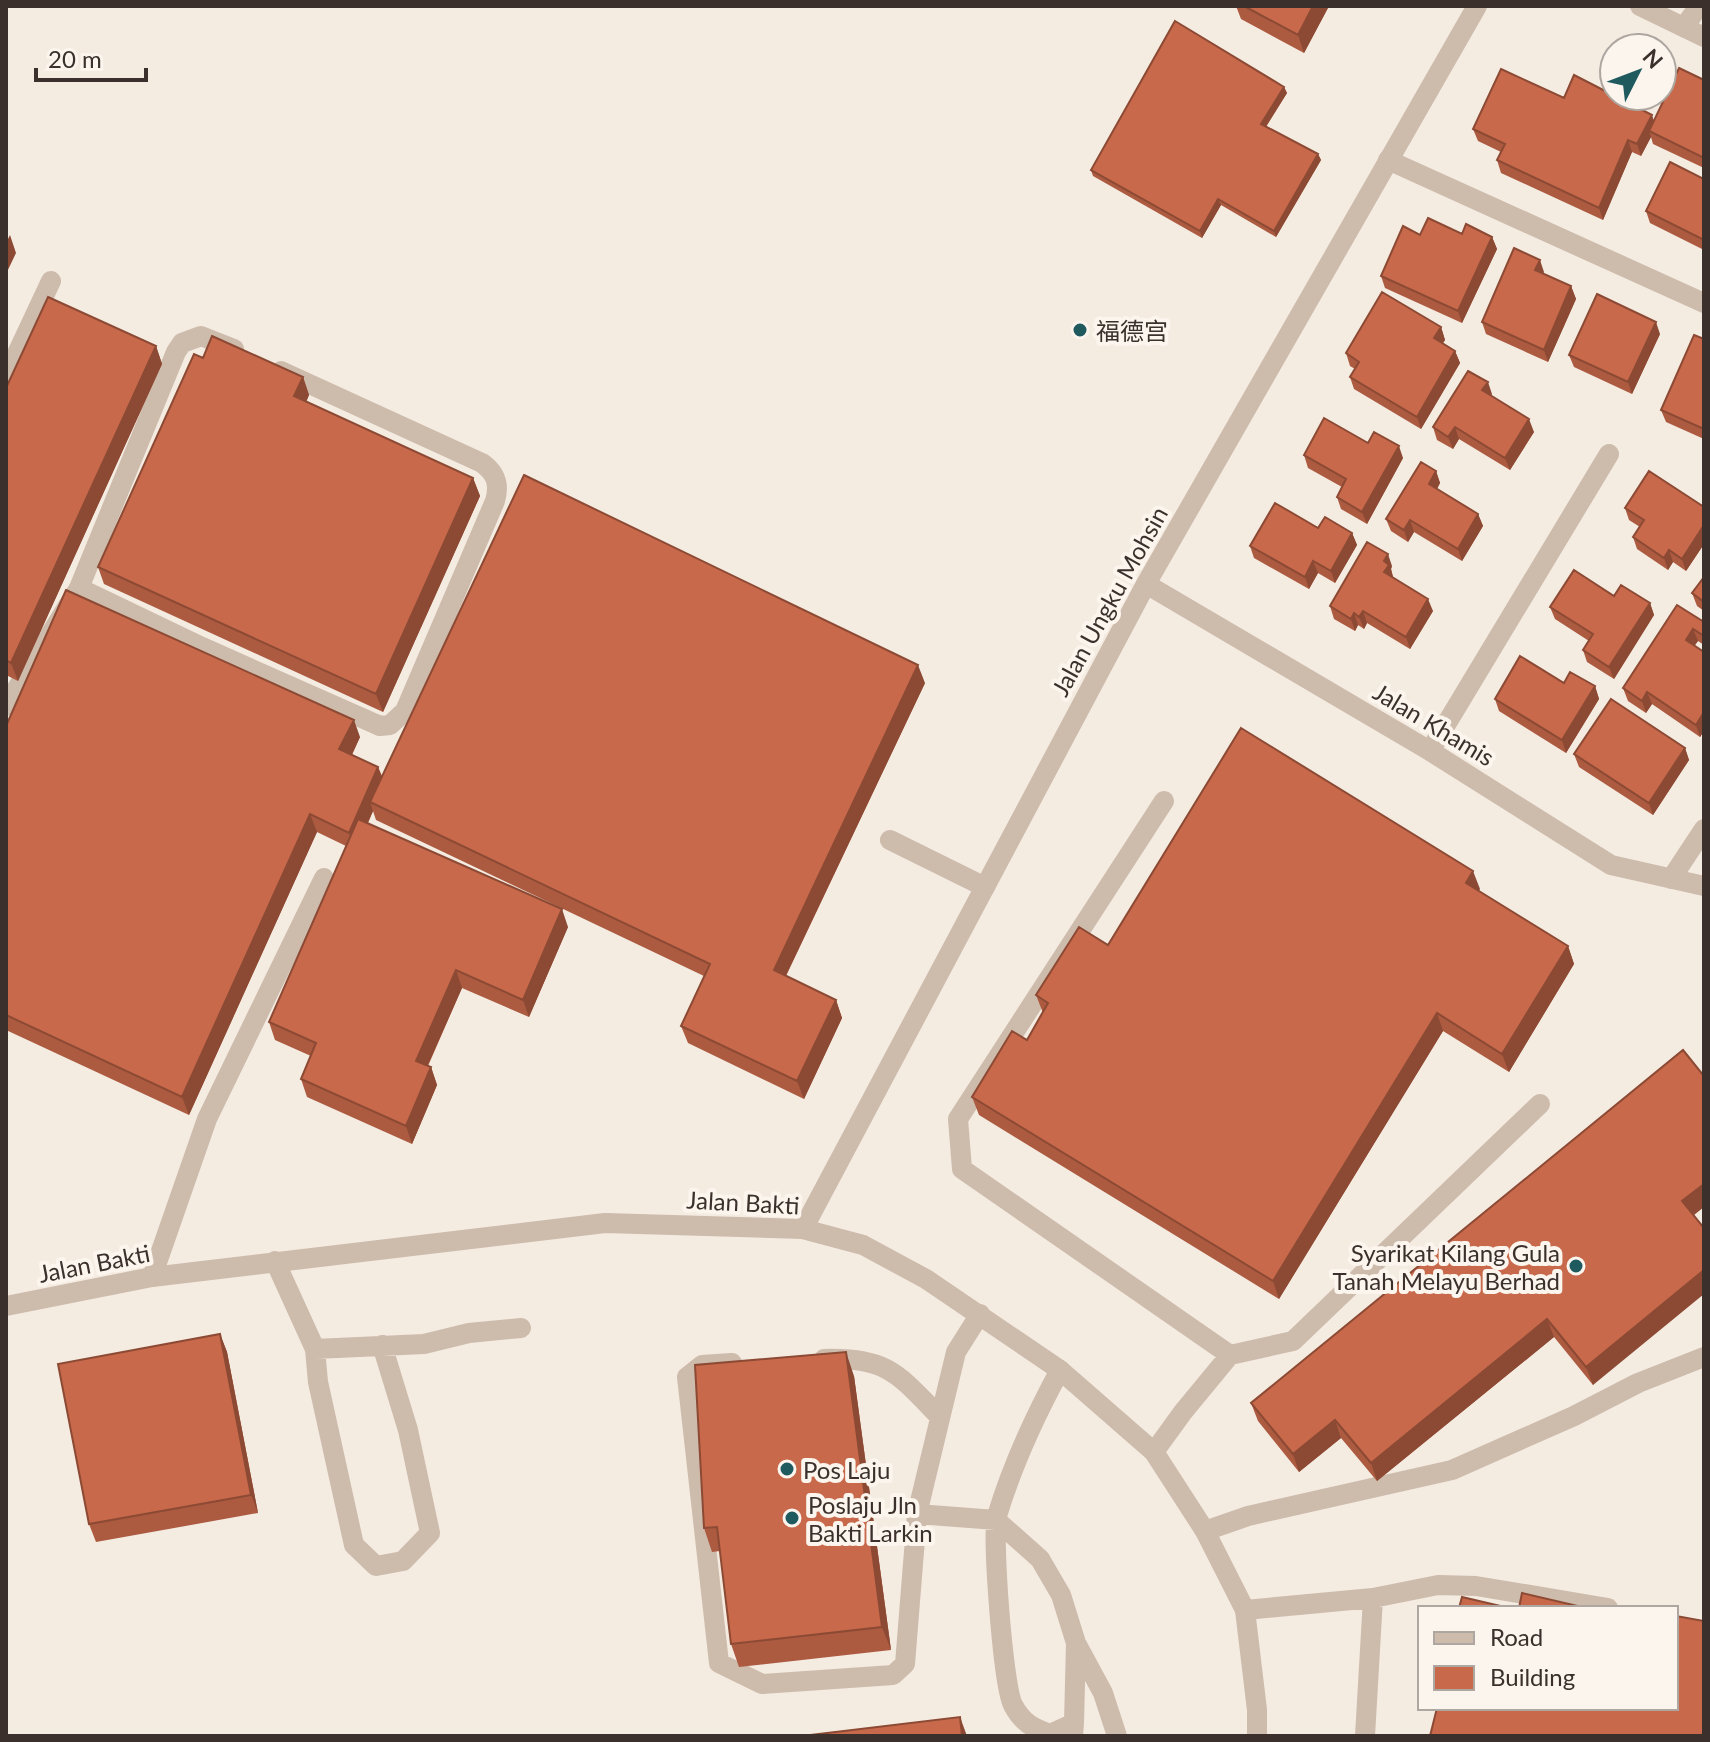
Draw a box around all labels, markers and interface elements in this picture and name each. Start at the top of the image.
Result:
scale bar [36,32,146,82]
north arrow [1598,32,1678,112]
text: N [1638,43,1669,74]
text: 20 m [48,44,102,73]
place label: 福德宫 [1096,316,1168,345]
marker: 福德宫 [1071,321,1089,339]
street label: Jalan Ungku Mohsin [1045,501,1173,701]
street label: Jalan Khamis [1368,677,1500,771]
street label: Jalan Bakti [686,1185,800,1219]
street label: Jalan Bakti [36,1238,152,1288]
place label: Syarikat Kilang Gula Tanah Melayu Berhad [1332,1238,1560,1295]
marker: Syarikat Kilang Gula Tanah Melayu Berhad [1567,1257,1585,1275]
place label: Pos Laju [803,1455,890,1484]
marker: Pos Laju [778,1460,796,1478]
place label: Poslaju Jln Bakti Larkin [808,1490,933,1547]
marker: Poslaju Jln Bakti Larkin [783,1509,801,1527]
legend [1418,1606,1678,1710]
text: Road [1490,1622,1543,1651]
text: Building [1490,1662,1575,1691]

